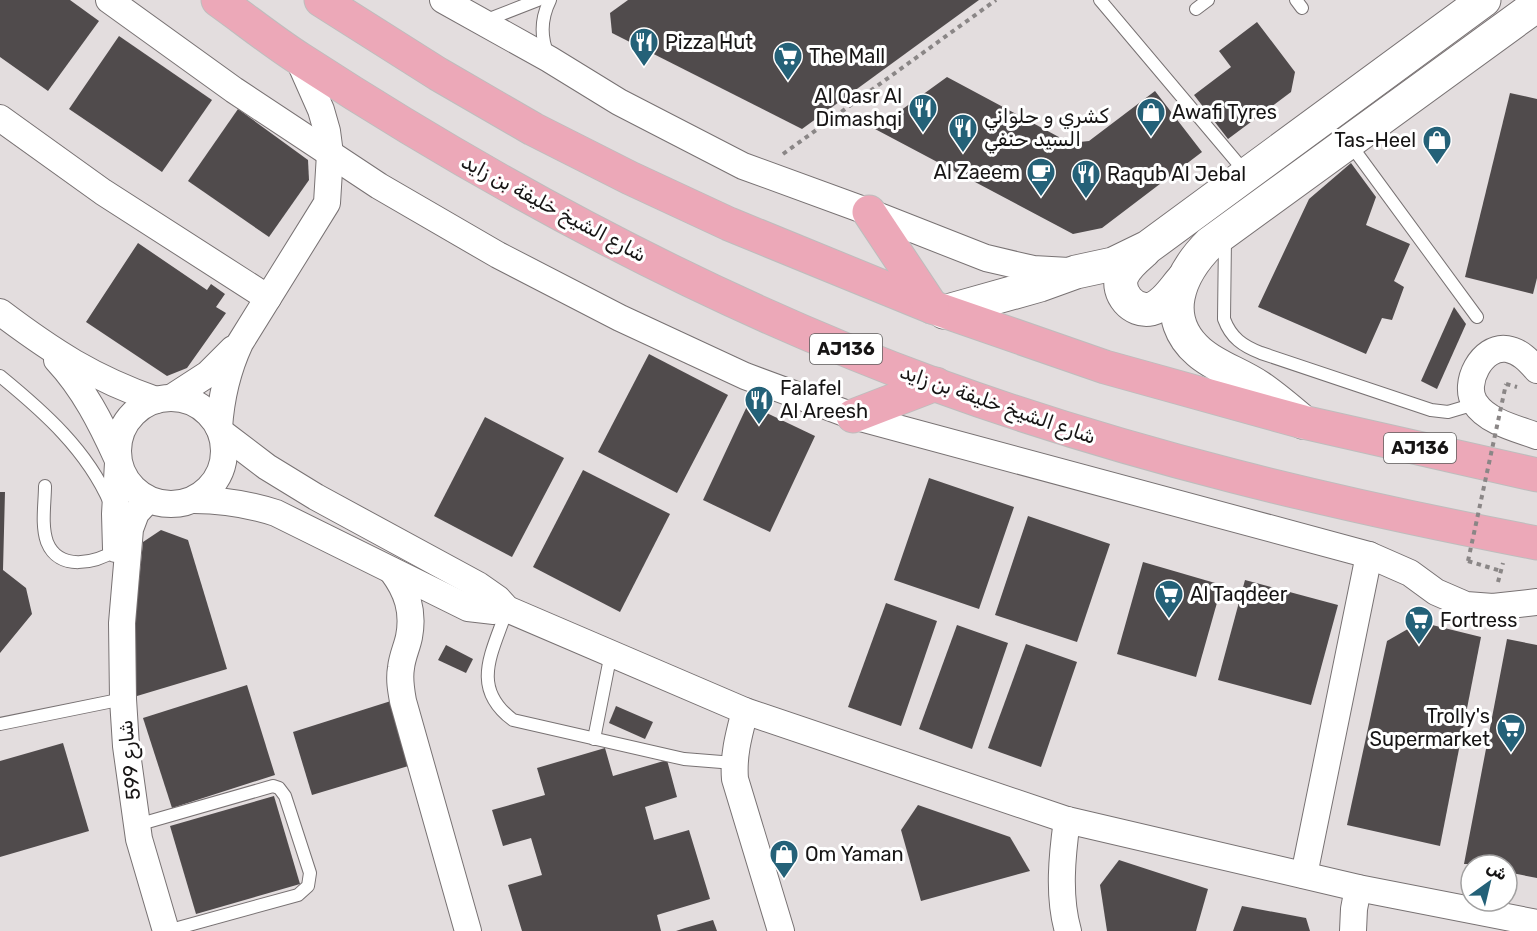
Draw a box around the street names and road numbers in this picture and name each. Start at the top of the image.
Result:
street label: شارع الشيخ خليفة بن زايد [457,149,651,269]
road number: AJ136 [810,334,882,364]
street label: شارع الشيخ خليفة بن زايد [896,359,1099,451]
road number: AJ136 [1384,433,1456,463]
street label: شارع 599 [113,719,147,801]

